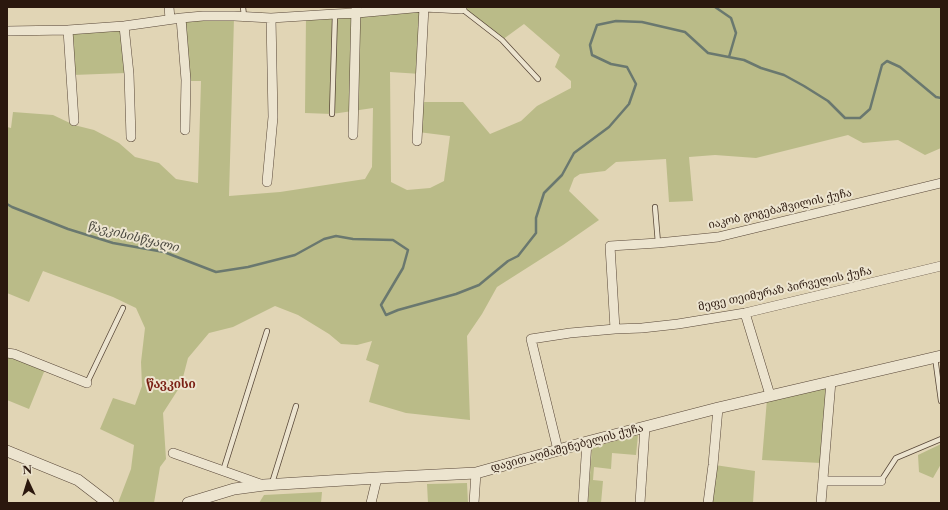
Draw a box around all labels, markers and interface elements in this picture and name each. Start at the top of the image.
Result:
street label: იაკობ გოგებაშვილის ქუჩა [707,186,853,232]
water label: წავკისისწყალი [86,219,180,255]
street label: მეფე თეიმურაზ პირველის ქუჩა [697,264,873,314]
district label: წავკისი [146,378,196,392]
street label: დავით აღმაშენებელის ქუჩა [489,421,645,475]
north arrow [8,462,48,502]
text: N [22,463,32,477]

